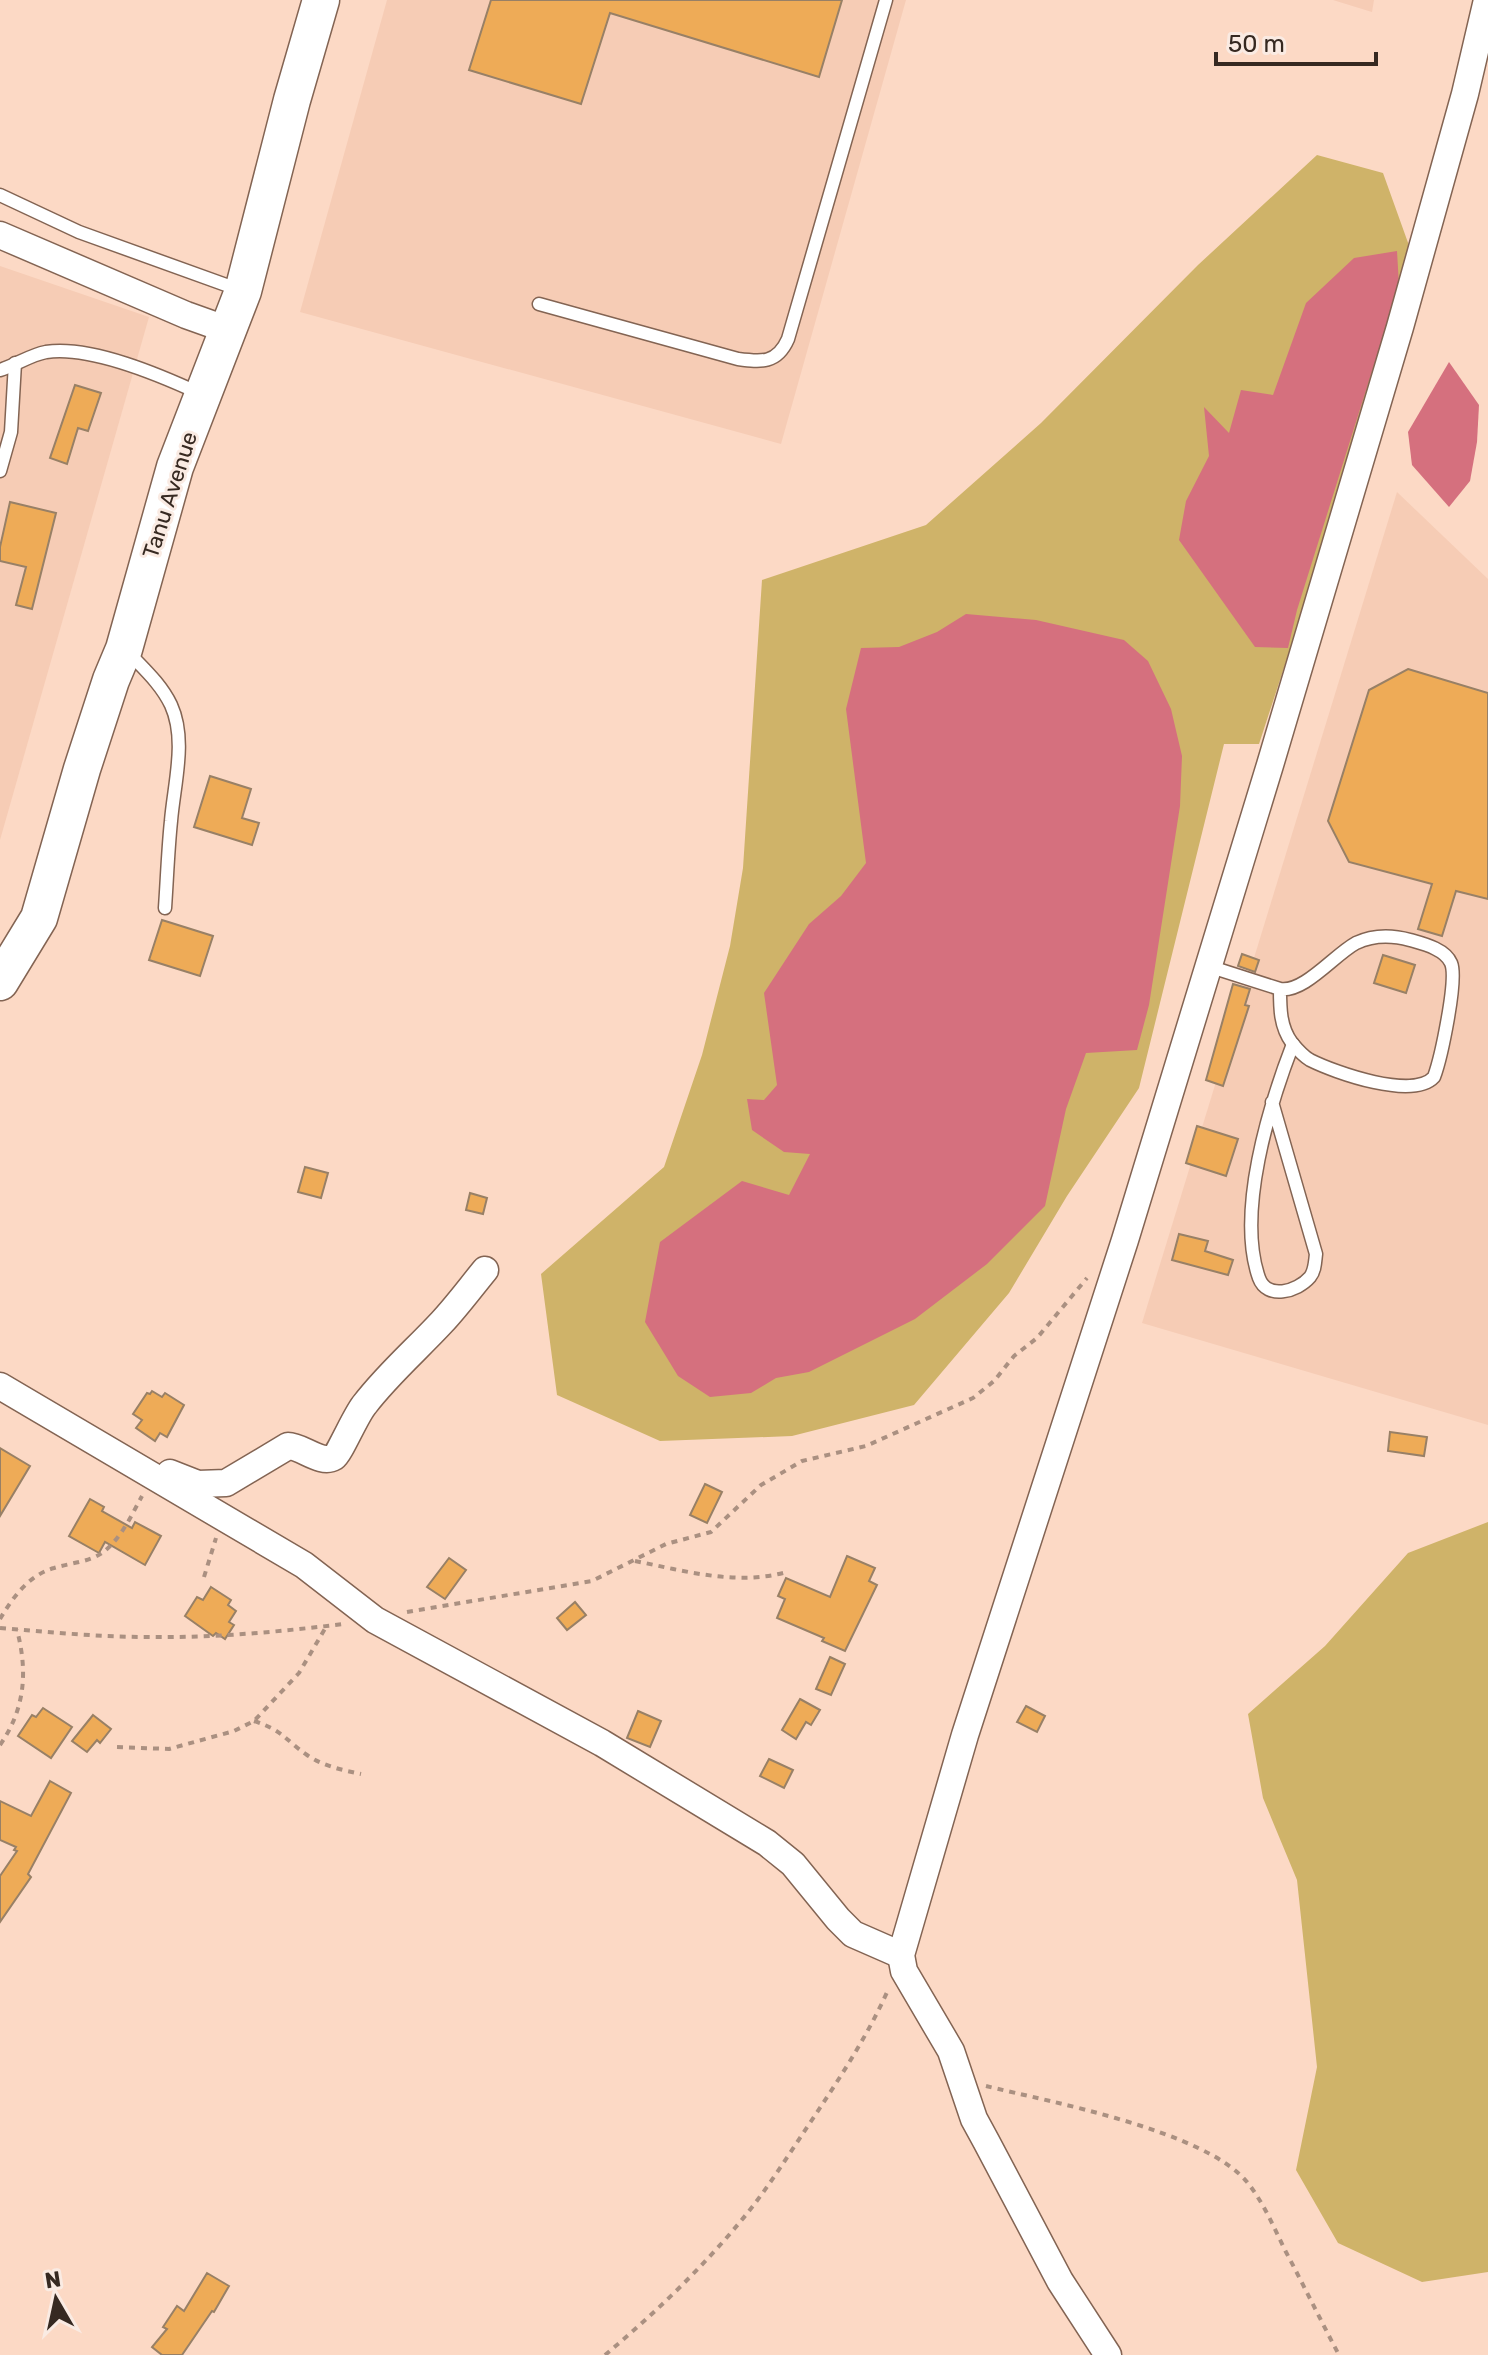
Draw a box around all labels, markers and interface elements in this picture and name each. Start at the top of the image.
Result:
scale bar [1216,16,1376,66]
text: 50 m [1228,30,1285,58]
street label: Tanu Avenue [137,428,203,562]
north arrow [16,2259,96,2339]
text: N [43,2265,63,2294]

